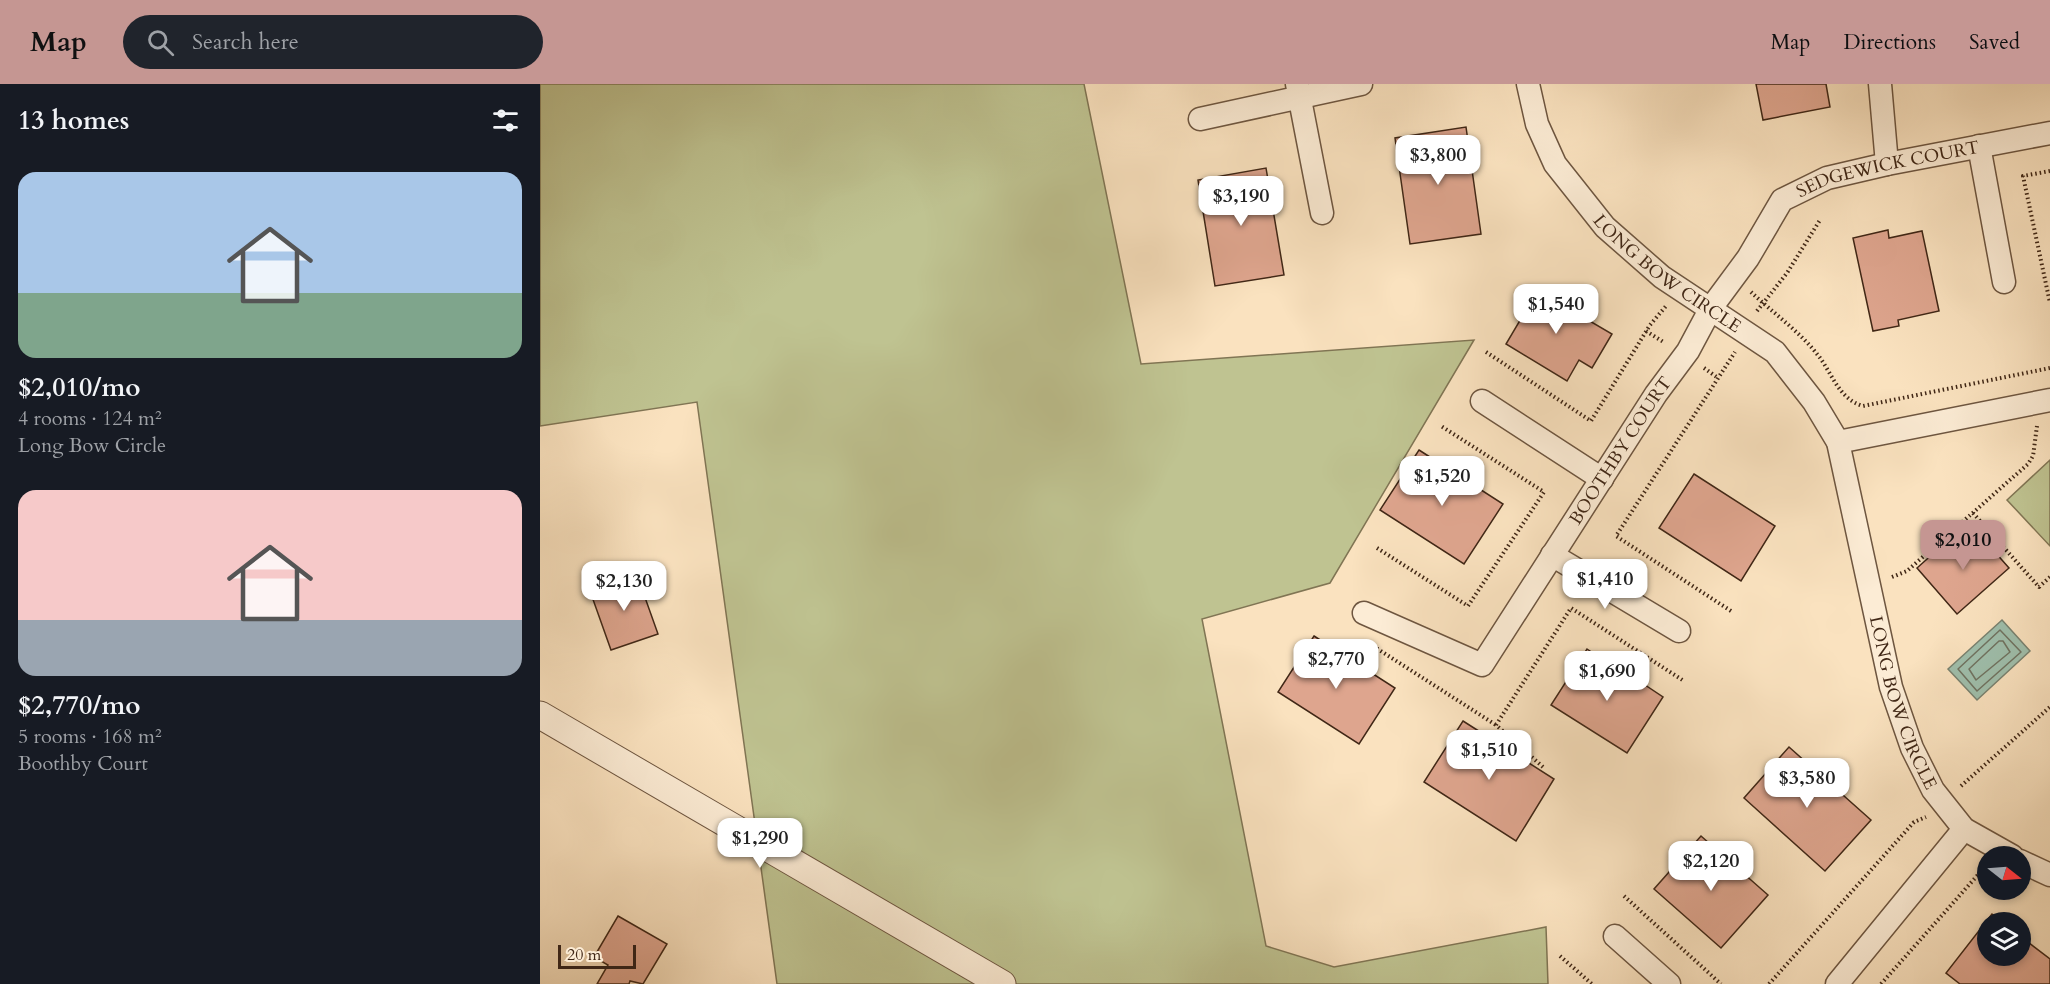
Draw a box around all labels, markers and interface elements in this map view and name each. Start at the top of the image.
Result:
search box [123,15,543,69]
text: Map [30,23,87,61]
icon: search [144,26,177,59]
text: Search here [192,27,299,57]
text: Map [1770,28,1810,57]
text: Directions [1843,28,1936,57]
text: Saved [1969,28,2020,57]
text: 13 homes [18,103,129,138]
icon: filters [489,104,522,137]
pin: $3,800 [1389,135,1487,186]
street label: SEDGEWICK COURT [1792,135,1981,204]
text: $3,800 [1409,141,1467,168]
pin: $3,190 [1192,176,1290,227]
text: $3,190 [1212,182,1270,209]
street label: LONG BOW CIRCLE [1587,209,1746,339]
icon: home [216,211,324,319]
pin: $1,540 [1507,284,1605,335]
text: $1,540 [1527,290,1585,317]
text: $2,010/mo [18,370,141,405]
street label: BOOTHBY COURT [1563,372,1678,530]
text: 4 rooms · 124 m² [18,405,162,432]
text: Long Bow Circle [18,432,166,459]
pin: $1,520 [1393,456,1491,507]
text: $1,520 [1413,462,1471,489]
pin: $2,010 [1914,520,2012,571]
text: $2,010 [1934,526,1992,553]
icon: home [216,529,324,637]
pin: $1,410 [1556,559,1654,610]
pin: $2,130 [575,561,673,612]
text: $1,410 [1576,565,1634,592]
text: $2,130 [595,567,653,594]
street label: LONG BOW CIRCLE [1863,614,1943,794]
pin: $2,770 [1287,639,1385,690]
text: $2,770 [1307,645,1365,672]
pin: $1,690 [1558,651,1656,702]
text: $1,690 [1578,657,1636,684]
text: $2,770/mo [18,688,141,723]
text: 5 rooms · 168 m² [18,723,162,750]
pin: $1,510 [1440,730,1538,781]
text: $1,510 [1460,736,1518,763]
text: Boothby Court [18,750,148,777]
pin: $3,580 [1758,758,1856,809]
text: $3,580 [1778,764,1836,791]
pin: $1,290 [711,818,809,869]
text: $1,290 [731,824,789,851]
pin: $2,120 [1662,841,1760,892]
north arrow [1977,846,2031,900]
map controls [1977,846,2031,966]
text: $2,120 [1682,847,1740,874]
button: layers [1977,912,2031,966]
scale bar [558,942,636,970]
text: 20 m [567,944,601,966]

